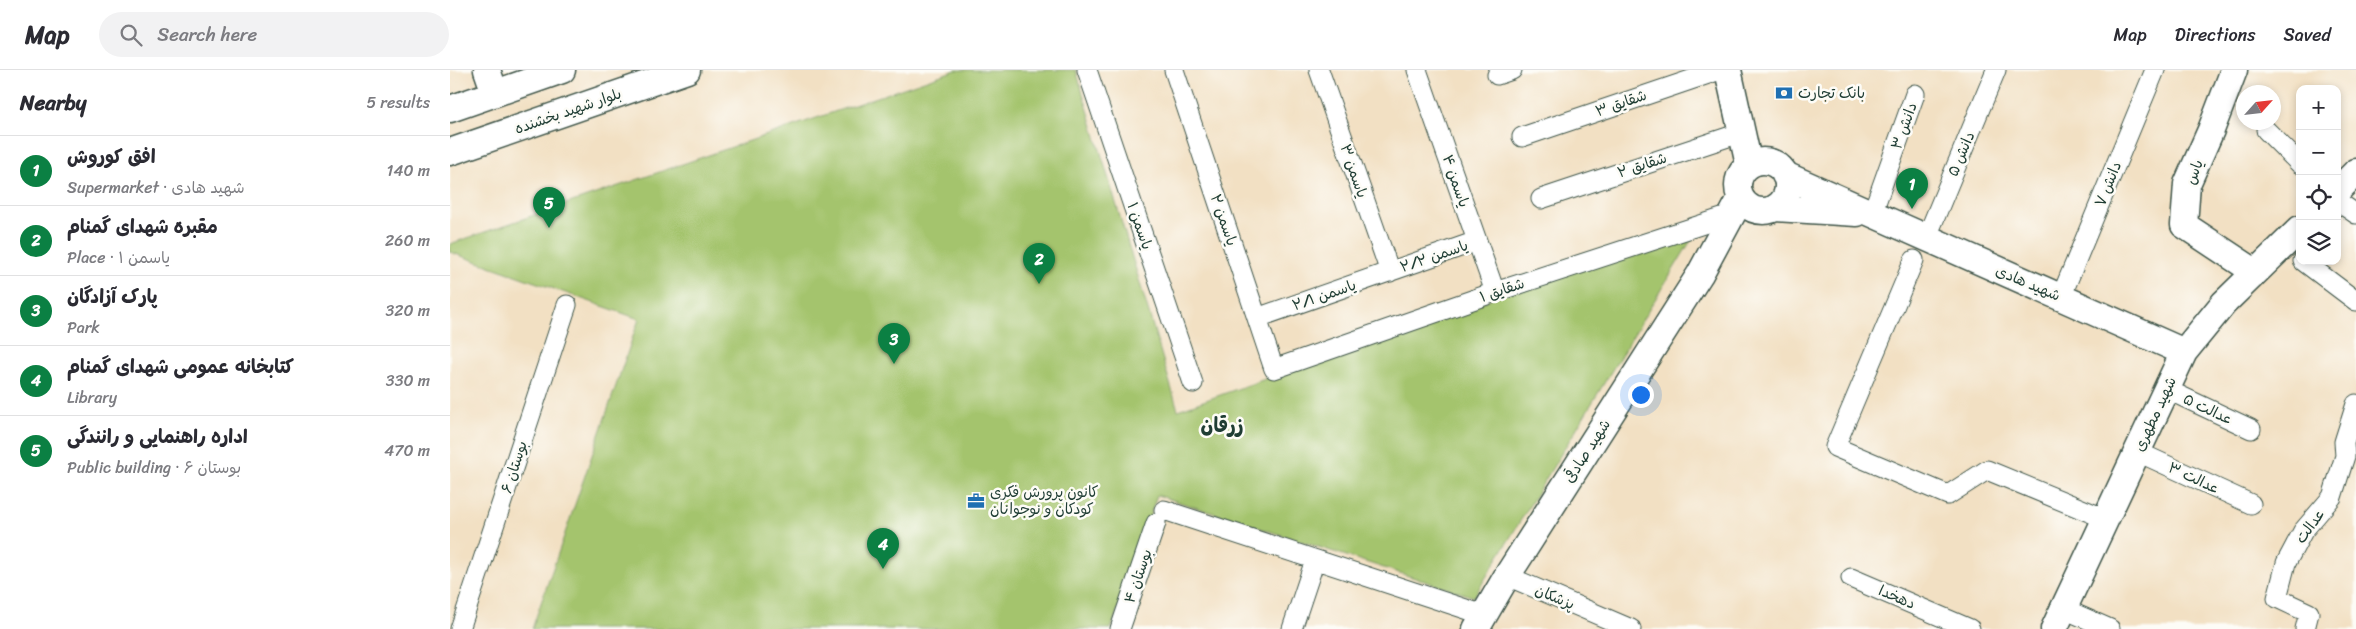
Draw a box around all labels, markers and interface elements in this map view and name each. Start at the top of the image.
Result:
search box [99,12,449,57]
text: Map [25,14,69,56]
text: Search here [157,18,257,51]
text: Map [2114,19,2147,51]
text: Directions [2175,19,2256,51]
text: Saved [2284,19,2331,51]
icon: search [117,21,145,49]
place label: بانک تجارت [1798,80,1865,106]
street label: بلوار شهید بخشنده [511,81,625,141]
street label: شقایق ۳ [1592,82,1650,124]
bank icon: بانک تجارت [1774,83,1794,103]
text: Nearby [20,84,86,122]
north arrow [2236,85,2281,130]
map controls [2296,85,2341,265]
button: + [2296,85,2341,130]
text: 5 results [366,88,430,117]
street label: دانش ۳ [1883,99,1925,153]
street label: دانش ۵ [1940,127,1982,181]
button: − [2296,130,2341,175]
text: افق کوروش [67,140,156,173]
street label: یاسمن ۳ [1333,140,1375,202]
street label: شقایق ۲ [1614,145,1670,185]
street label: یاسمن ۴ [1435,151,1477,211]
text: 1 [33,156,39,185]
text: 140 m [387,156,430,185]
street label: یاس [2177,156,2211,188]
street label: دانش ۷ [2087,157,2129,211]
pin: 1 [1896,168,1928,209]
text: Supermarket · شهید هادی [67,173,245,202]
button: locate [2296,175,2341,220]
pin: 5 [533,187,565,228]
street label: یاسمن ۲ [1203,190,1245,250]
street label: یاسمن ۱ [1120,199,1160,253]
text: مقبره شهدای گمنام [67,210,218,243]
button: layers [2296,220,2341,265]
text: 2 [31,226,41,255]
text: 260 m [385,226,430,255]
street label: یاسمن ۲/۲ [1396,232,1472,280]
text: Place · یاسمن ۱ [67,243,170,272]
pin: 2 [1023,243,1055,284]
street label: شهید هادی [1991,258,2065,308]
street label: شقایق ۱ [1476,270,1528,310]
street label: یاسمن ۲/۱ [1288,272,1360,318]
text: پارک آزادگان [67,280,158,313]
text: 3 [32,296,40,325]
text: 320 m [385,296,430,325]
text: Park [67,313,100,342]
pin: 3 [878,323,910,364]
text: کتابخانه عمومی شهدای گمنام [67,350,294,383]
text: 4 [31,366,41,395]
text: 330 m [386,366,430,395]
street label: شهید مطهری [2126,372,2184,456]
your location [1628,382,1654,408]
text: Library [67,383,117,412]
street label: عدالت ۵ [2179,386,2237,432]
district label: زرقان [1200,408,1244,443]
street label: شهید صادقی [1556,414,1618,488]
text: اداره راهنمایی و رانندگی [67,420,248,453]
text: 5 [31,436,41,465]
text: 470 m [384,436,430,465]
street label: بوستان ۶ [493,437,535,497]
text: Public building · بوستان ۶ [67,453,241,482]
street label: عدالت ۳ [2164,455,2224,501]
place label: کانون پرورش فکری کودکان و نوجوانان [990,479,1099,522]
office icon: کانون پرورش فکری کودکان و نوجوانان [966,491,986,511]
street label: عدالت [2288,503,2332,549]
pin: 4 [867,528,899,569]
street label: بوستان ۴ [1117,545,1159,607]
street label: پزشکان [1531,577,1579,617]
street label: دهخدا [1874,578,1920,616]

